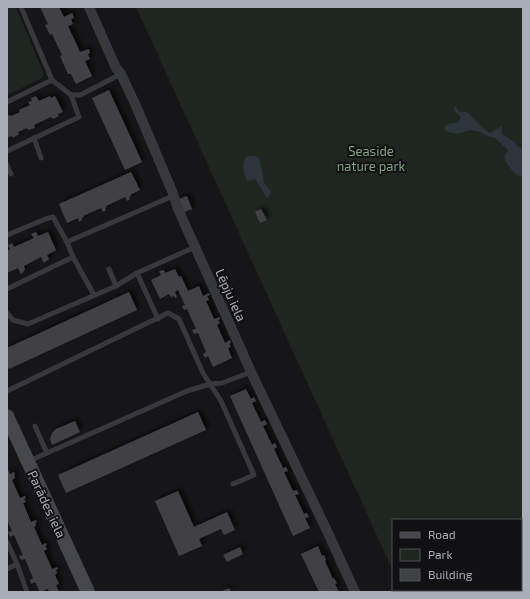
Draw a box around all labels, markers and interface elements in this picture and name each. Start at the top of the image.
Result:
park label: Seaside nature park [337,143,406,174]
street label: Lēpju iela [212,266,250,324]
street label: Parādes iela [24,468,70,540]
legend [392,519,522,591]
text: Road [428,527,456,541]
text: Park [428,547,453,561]
text: Building [428,567,473,581]

